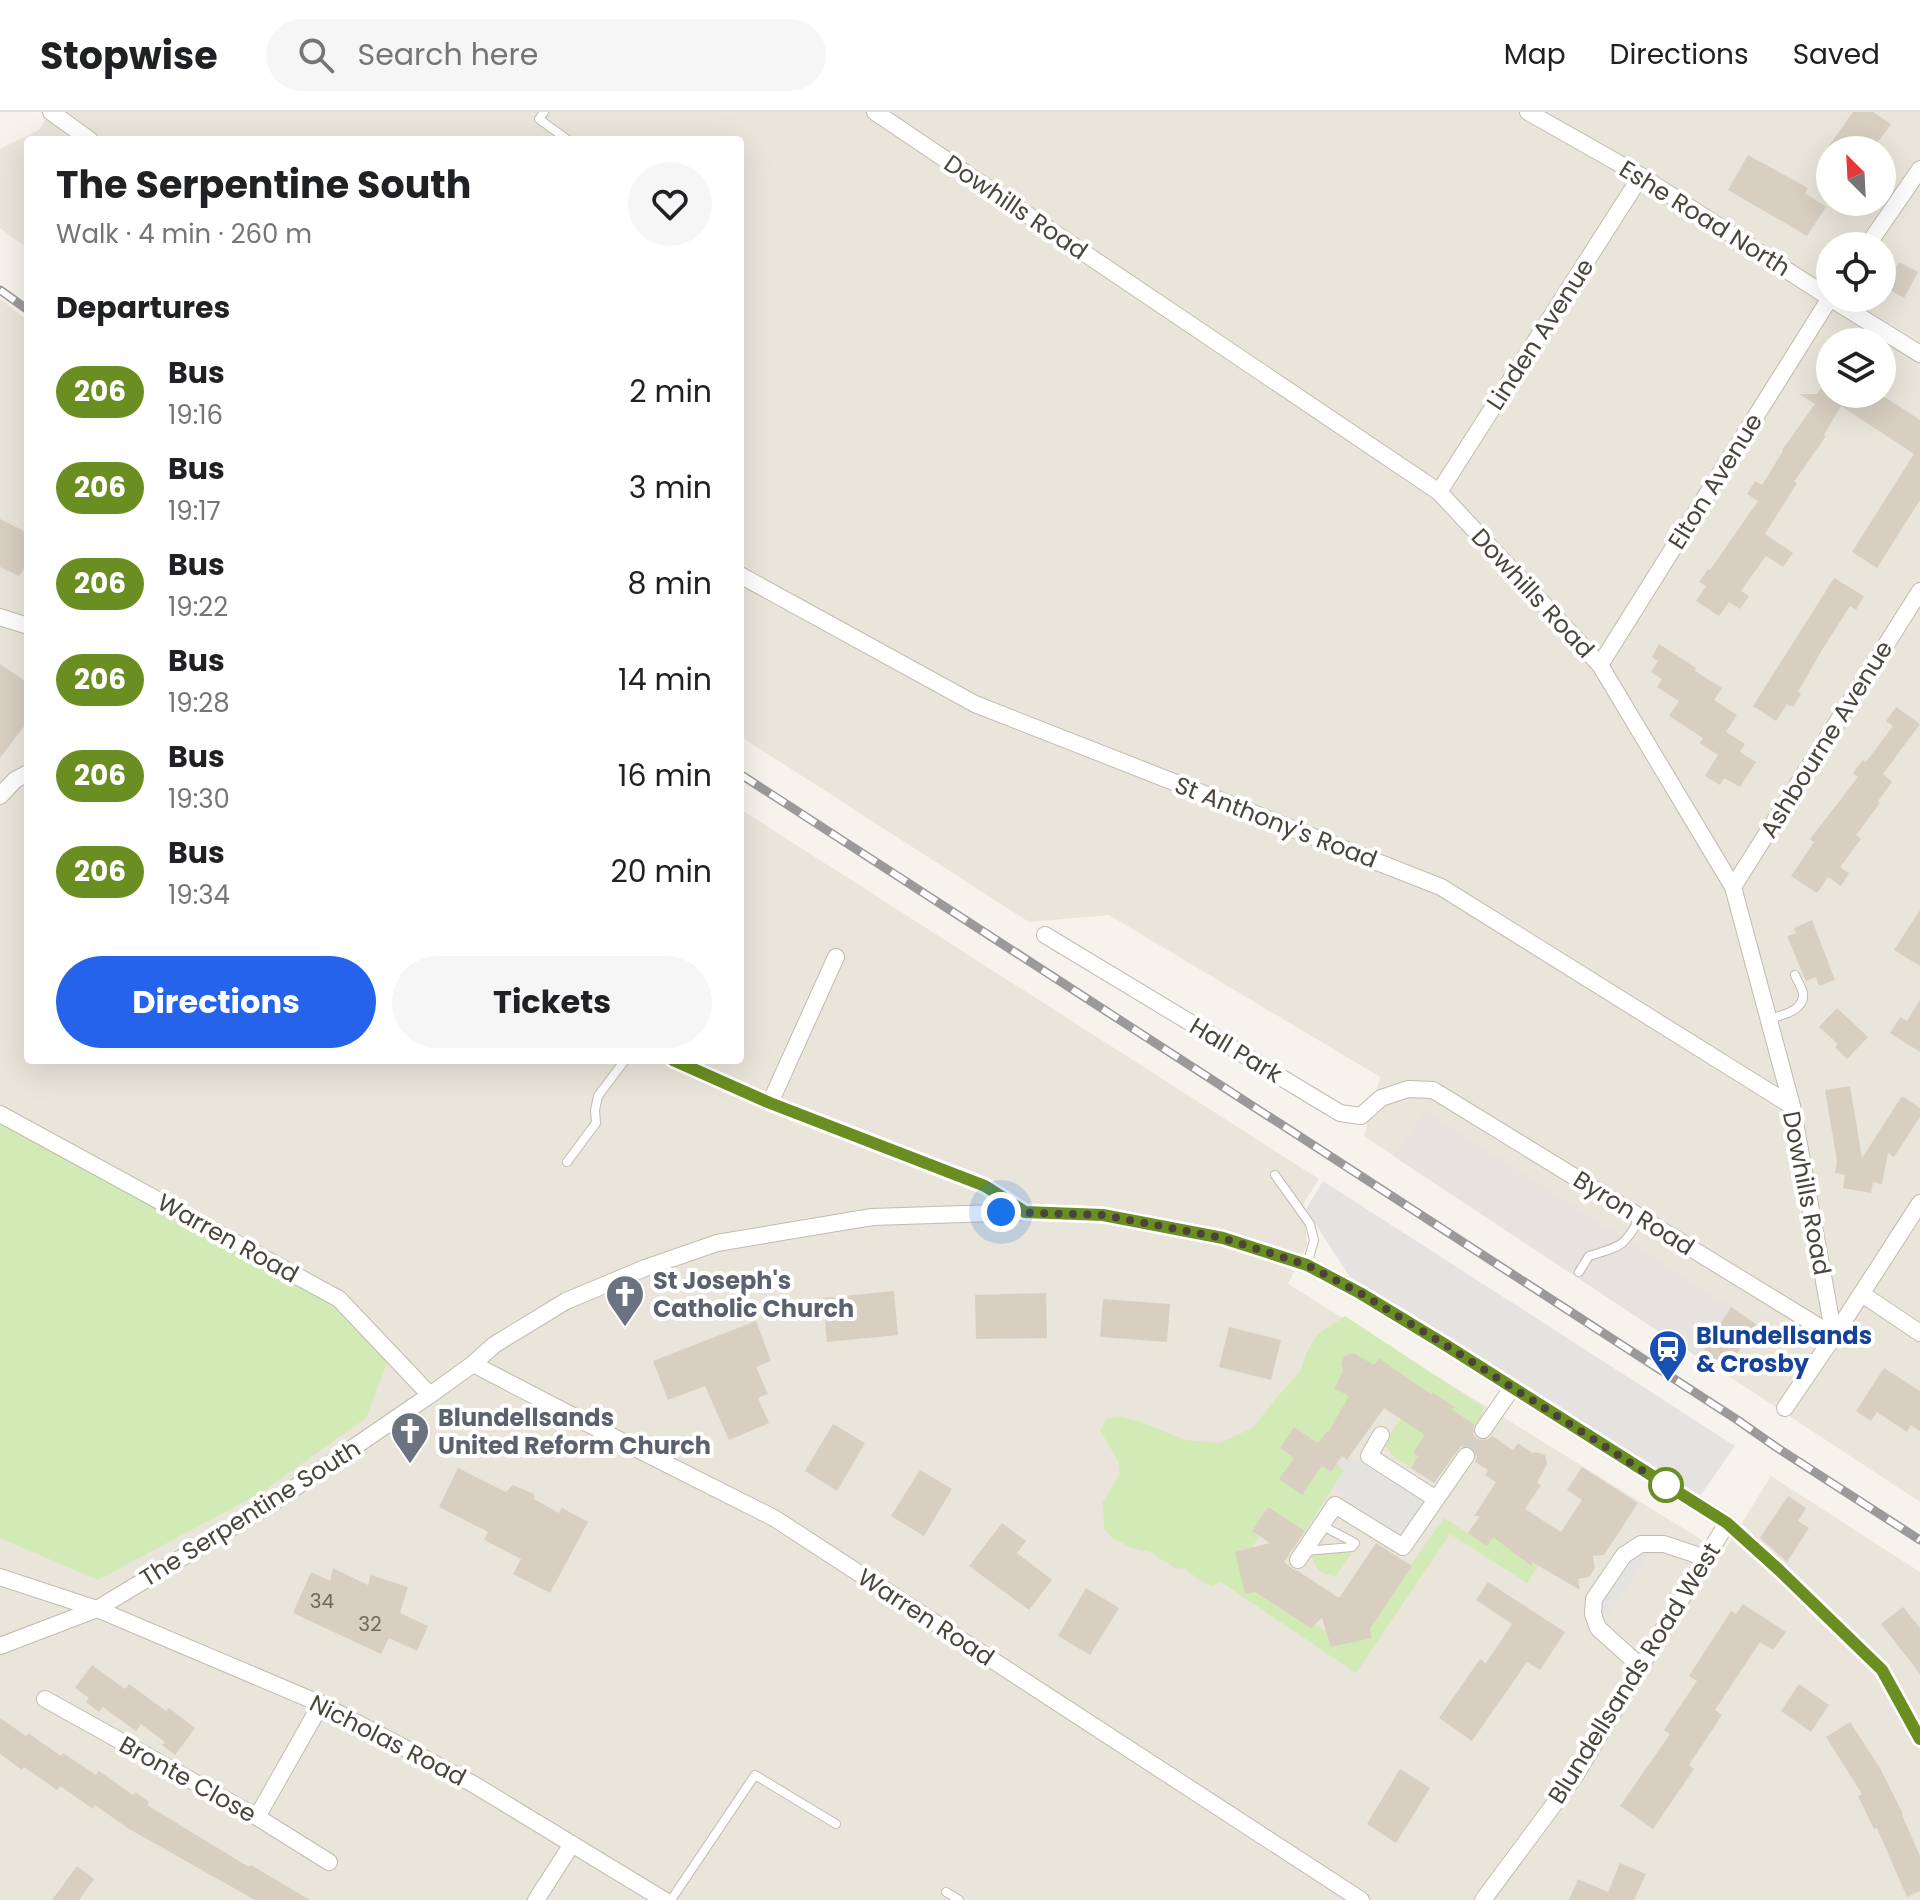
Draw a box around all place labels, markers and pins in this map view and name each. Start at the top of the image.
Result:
place label: St Joseph's Catholic Church [653,1264,854,1325]
church icon: St Joseph's Catholic Church [604,1273,646,1328]
place label: Blundellsands & Crosby [1696,1319,1872,1380]
station icon: Blundellsands & Crosby [1647,1328,1689,1383]
place label: Blundellsands United Reform Church [438,1401,711,1462]
church icon: Blundellsands United Reform Church [389,1410,431,1465]
unlabelled marker [1649,1468,1683,1502]

